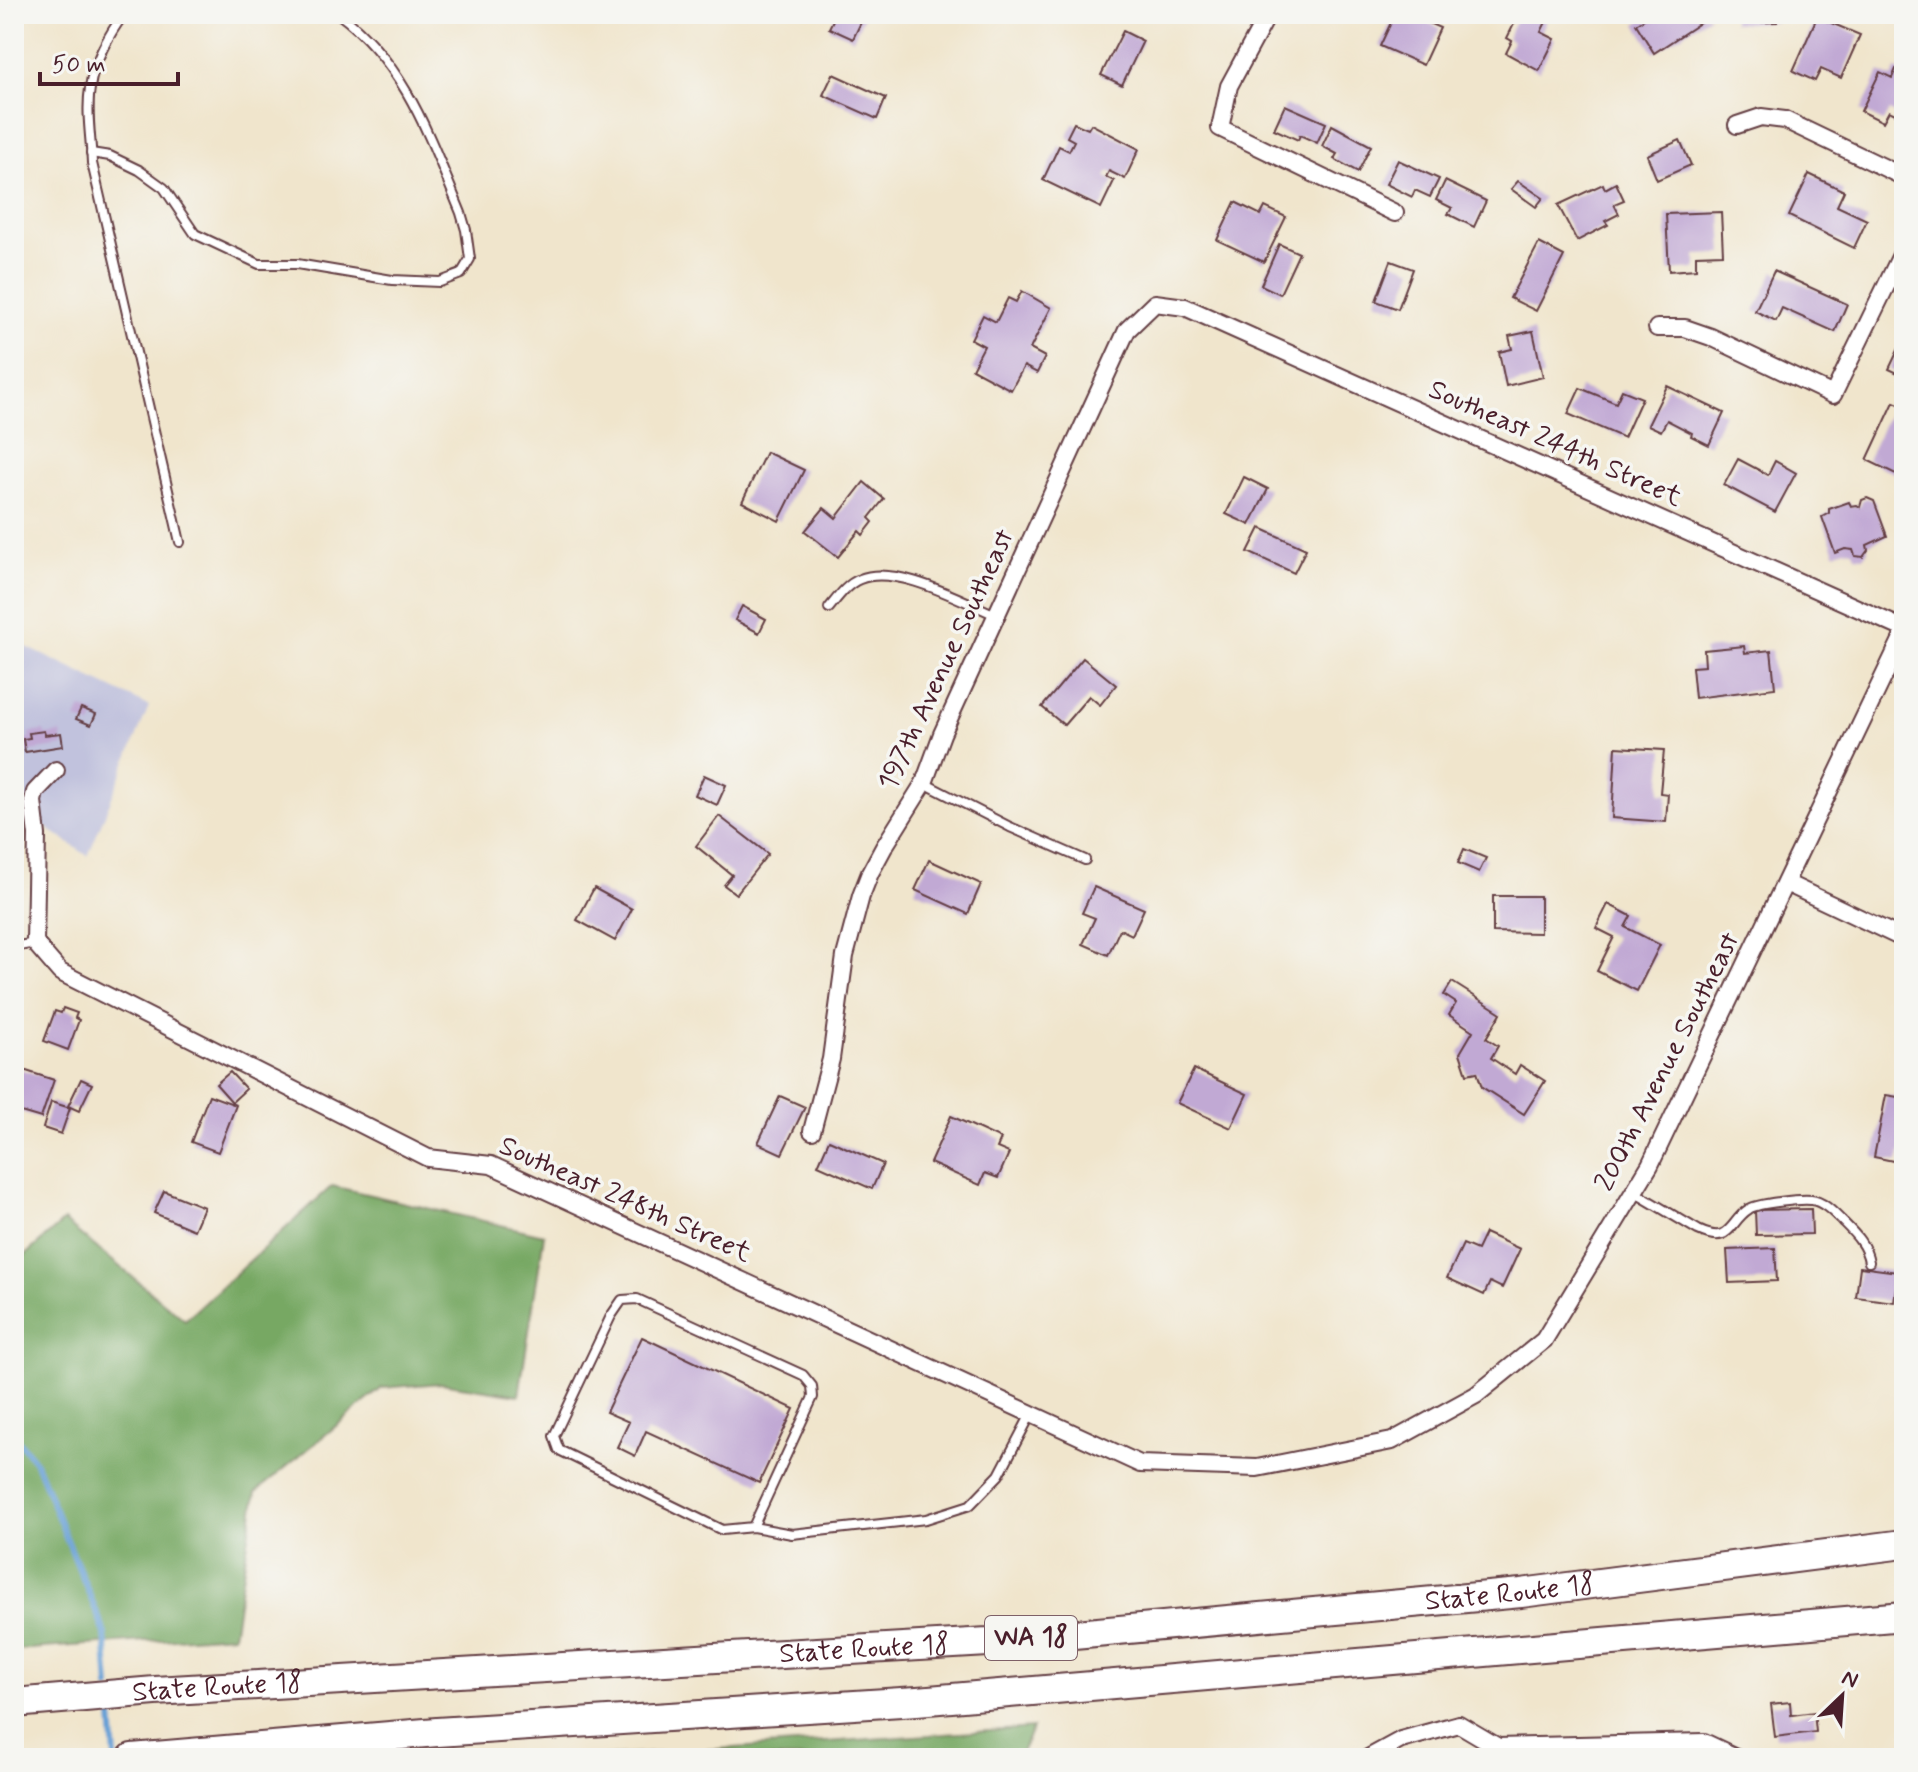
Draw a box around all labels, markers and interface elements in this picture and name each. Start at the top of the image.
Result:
scale bar [40,36,178,86]
text: 50 m [52,50,106,81]
street label: Southeast 244th Street [1422,371,1688,517]
street label: 197th Avenue Southeast [870,523,1024,797]
street label: 200th Avenue Southeast [1587,926,1750,1198]
street label: Southeast 248th Street [493,1128,757,1273]
street label: State Route 18 [1423,1565,1597,1620]
road number: WA 18 [985,1616,1077,1660]
street label: State Route 18 [778,1626,950,1673]
north arrow [1802,1656,1882,1736]
street label: State Route 18 [131,1664,304,1711]
text: N [1837,1664,1862,1695]

